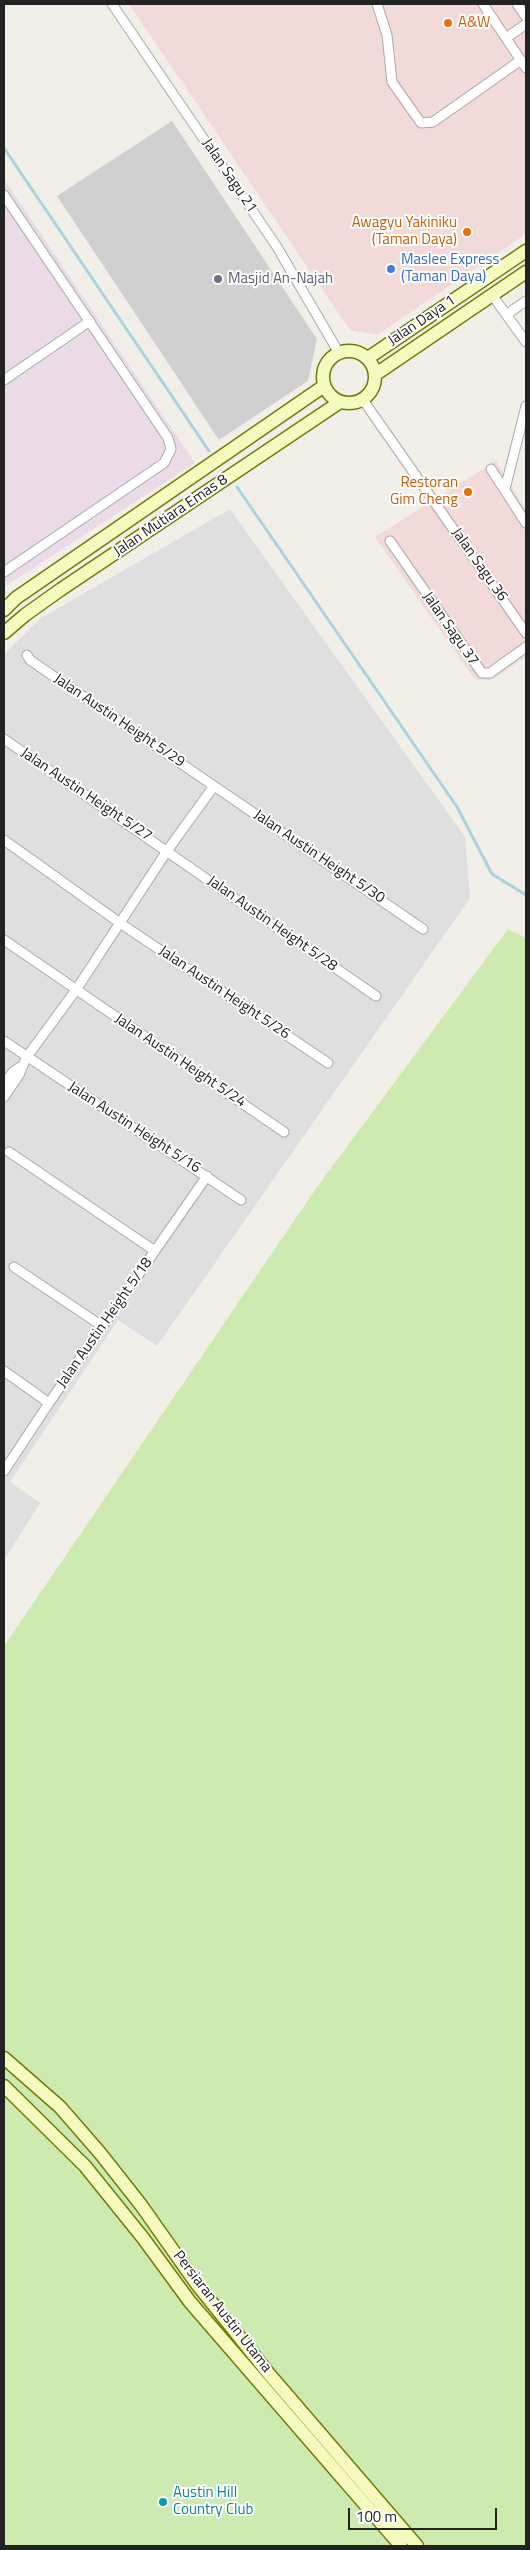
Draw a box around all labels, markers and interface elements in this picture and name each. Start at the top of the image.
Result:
place label: A&W [458,14,490,32]
marker: A&W [442,17,454,29]
street label: Jalan Sagu 21 [198,135,260,217]
place label: Awagyu Yakiniku (Taman Daya) [352,214,457,249]
marker: Awagyu Yakiniku (Taman Daya) [461,226,473,238]
place label: Maslee Express (Taman Daya) [401,251,500,286]
marker: Maslee Express (Taman Daya) [385,263,397,275]
place label: Masjid An-Najah [228,270,333,288]
marker: Masjid An-Najah [212,273,224,285]
street label: Jalan Daya 1 [385,292,459,350]
street label: Jalan Mutiara Emas 8 [110,471,232,561]
place label: Restoran Gim Cheng [390,474,458,509]
marker: Restoran Gim Cheng [462,486,474,498]
street label: Jalan Sagu 36 [447,525,511,605]
street label: Jalan Sagu 37 [418,589,482,669]
street label: Jalan Austin Height 5/29 [50,670,188,772]
street label: Jalan Austin Height 5/27 [17,744,155,846]
street label: Jalan Austin Height 5/30 [250,806,388,908]
street label: Jalan Austin Height 5/28 [204,872,340,976]
street label: Jalan Austin Height 5/26 [155,942,293,1044]
street label: Jalan Austin Height 5/24 [111,1010,249,1112]
street label: Jalan Austin Height 5/16 [64,1078,204,1178]
street label: Jalan Austin Height 5/18 [53,1255,157,1391]
street label: Persiaran Austin Utama [169,2247,275,2377]
place label: Austin Hill Country Club [173,2484,253,2519]
marker: Austin Hill Country Club [157,2496,169,2508]
scale bar [350,2498,499,2530]
text: 100 m [356,2505,397,2528]

